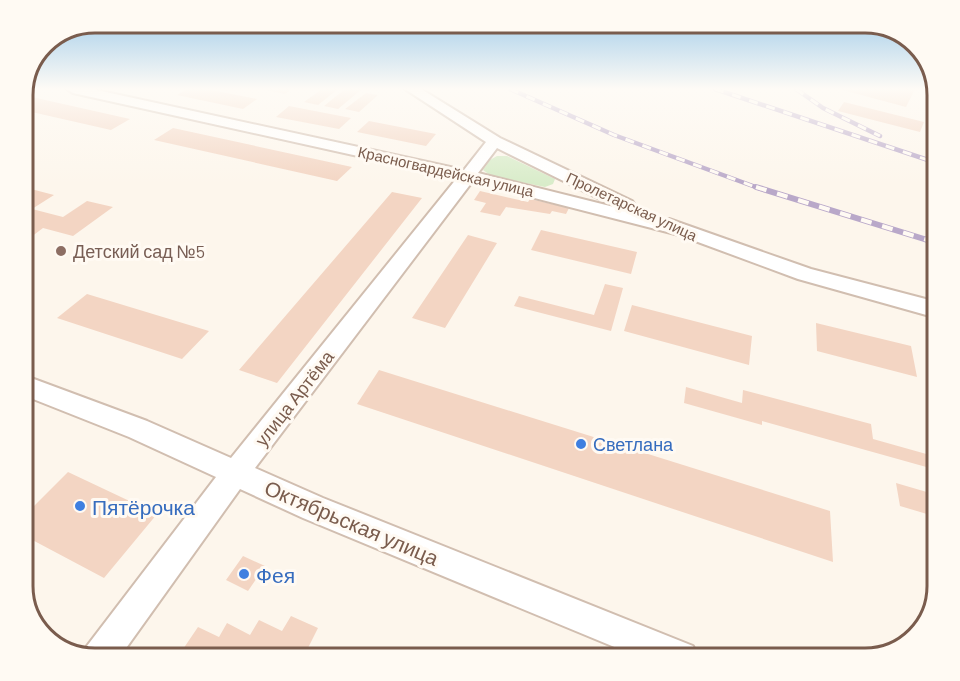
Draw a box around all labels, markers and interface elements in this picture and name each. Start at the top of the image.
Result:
street label: Красногвардейская улица [356,142,536,200]
street label: Пролетарская улица [564,168,701,244]
place label: Детский сад №5 [73,240,205,262]
marker: Детский сад №5 [54,244,68,258]
street label: улица Артёма [250,345,339,450]
place label: Светлана [593,433,674,455]
marker: Светлана [574,437,588,451]
street label: Октябрьская улица [261,474,443,570]
place label: Пятёрочка [92,494,195,519]
marker: Пятёрочка [73,499,87,513]
place label: Фея [256,562,295,587]
marker: Фея [237,567,251,581]

